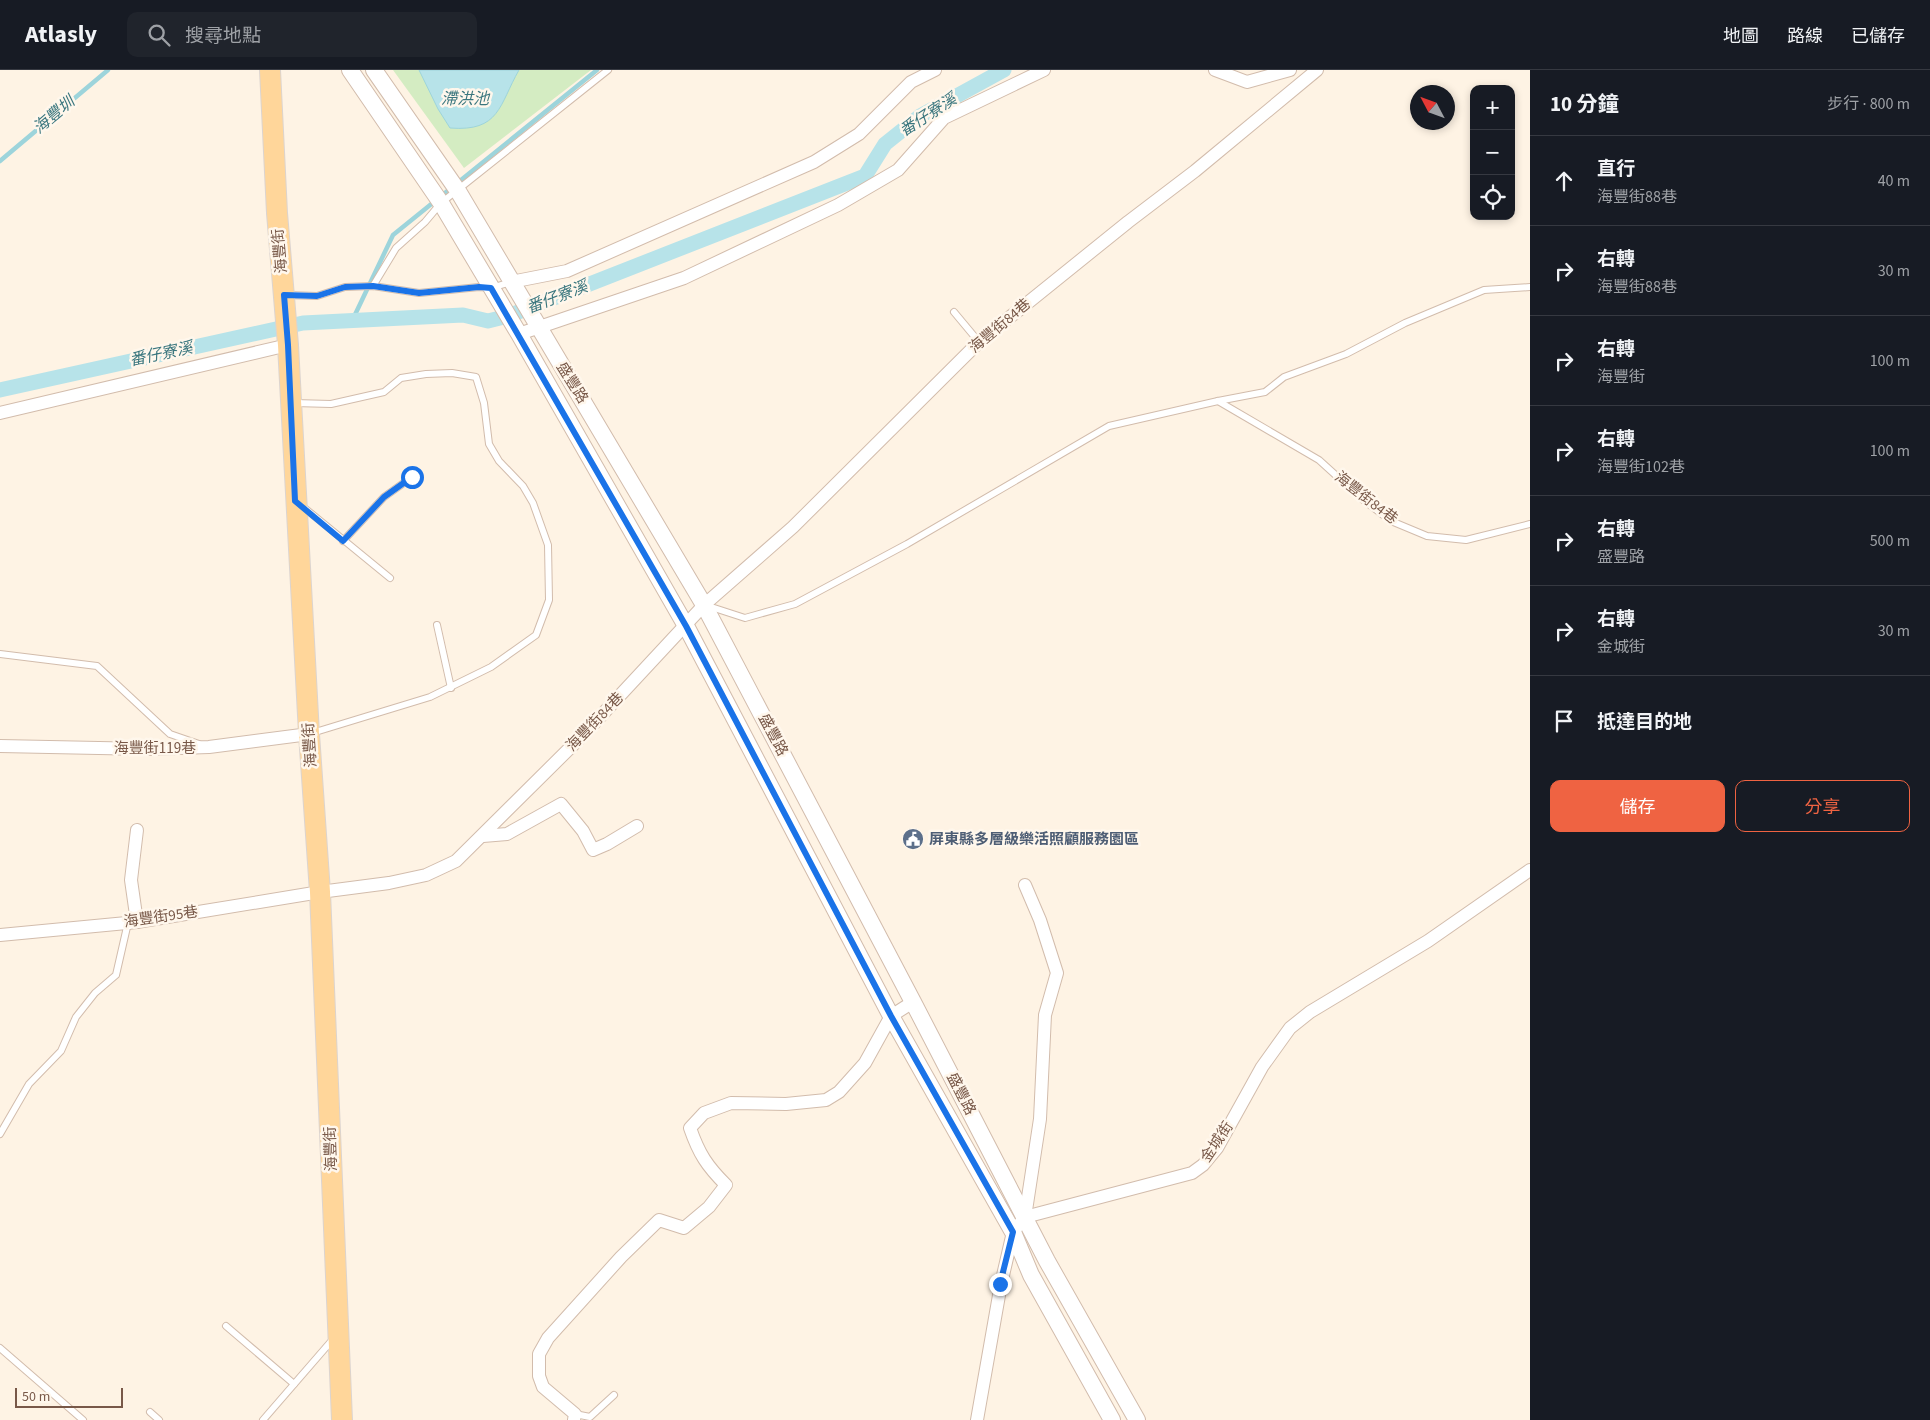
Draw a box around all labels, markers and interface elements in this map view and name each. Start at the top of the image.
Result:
search box [127,12,477,57]
text: Atlasly [25,17,97,52]
icon: search [145,21,173,49]
text: 搜尋地點 [185,23,261,50]
text: 地圖 [1723,24,1759,49]
text: 路線 [1787,24,1823,49]
text: 已儲存 [1851,24,1905,49]
north arrow [1410,85,1455,130]
map controls [1470,85,1515,220]
button: + [1470,85,1515,130]
water label: 番仔寮溪 [895,87,962,142]
water label: 滯洪池 [441,88,491,110]
text: 10 分鐘 [1550,89,1618,119]
water label: 海豐圳 [29,90,81,139]
text: 步行 · 800 m [1827,93,1910,115]
button: − [1470,130,1515,175]
text: 直行 [1597,156,1635,183]
icon: ahead [1550,167,1578,195]
text: 40 m [1878,170,1910,192]
button: locate [1470,175,1515,220]
text: 海豐街88巷 [1597,186,1677,208]
street label: 海豐街 [268,228,292,274]
text: 右轉 [1597,246,1635,273]
icon: right [1550,257,1578,285]
text: 30 m [1878,260,1910,282]
water label: 番仔寮溪 [523,275,593,319]
text: 海豐街88巷 [1597,276,1677,298]
street label: 海豐街84巷 [965,294,1035,358]
water label: 番仔寮溪 [127,336,197,371]
text: 右轉 [1597,336,1635,363]
icon: right [1550,347,1578,375]
text: 100 m [1870,350,1910,372]
street label: 盛豐路 [551,358,593,408]
text: 海豐街 [1597,366,1645,388]
text: 右轉 [1597,426,1635,453]
icon: right [1550,437,1578,465]
text: 100 m [1870,440,1910,462]
text: 海豐街102巷 [1597,456,1685,478]
route start [401,466,424,489]
street label: 海豐街84巷 [1330,467,1402,529]
text: 右轉 [1597,516,1635,543]
icon: right [1550,527,1578,555]
text: 500 m [1870,530,1910,552]
text: 盛豐路 [1597,546,1645,568]
text: 右轉 [1597,606,1635,633]
icon: right [1550,617,1578,645]
text: 30 m [1878,620,1910,642]
text: 金城街 [1597,636,1645,658]
street label: 海豐街84巷 [561,688,629,756]
icon: arrive [1550,707,1578,735]
text: 抵達目的地 [1597,709,1692,736]
street label: 盛豐路 [753,710,793,760]
street label: 海豐街 [298,722,322,768]
street label: 海豐街119巷 [114,738,196,759]
button: 儲存 [1550,780,1725,832]
button: 分享 [1735,780,1910,832]
public building icon: 屏東縣多層級樂活照顧服務園區 [901,827,925,851]
place label: 屏東縣多層級樂活照顧服務園區 [929,829,1139,850]
street label: 海豐街95巷 [122,901,200,933]
street label: 盛豐路 [941,1069,981,1119]
street label: 金城街 [1196,1117,1238,1167]
street label: 海豐街 [320,1126,342,1172]
route end [989,1273,1012,1296]
scale bar [15,1385,122,1408]
text: 50 m [22,1387,50,1407]

